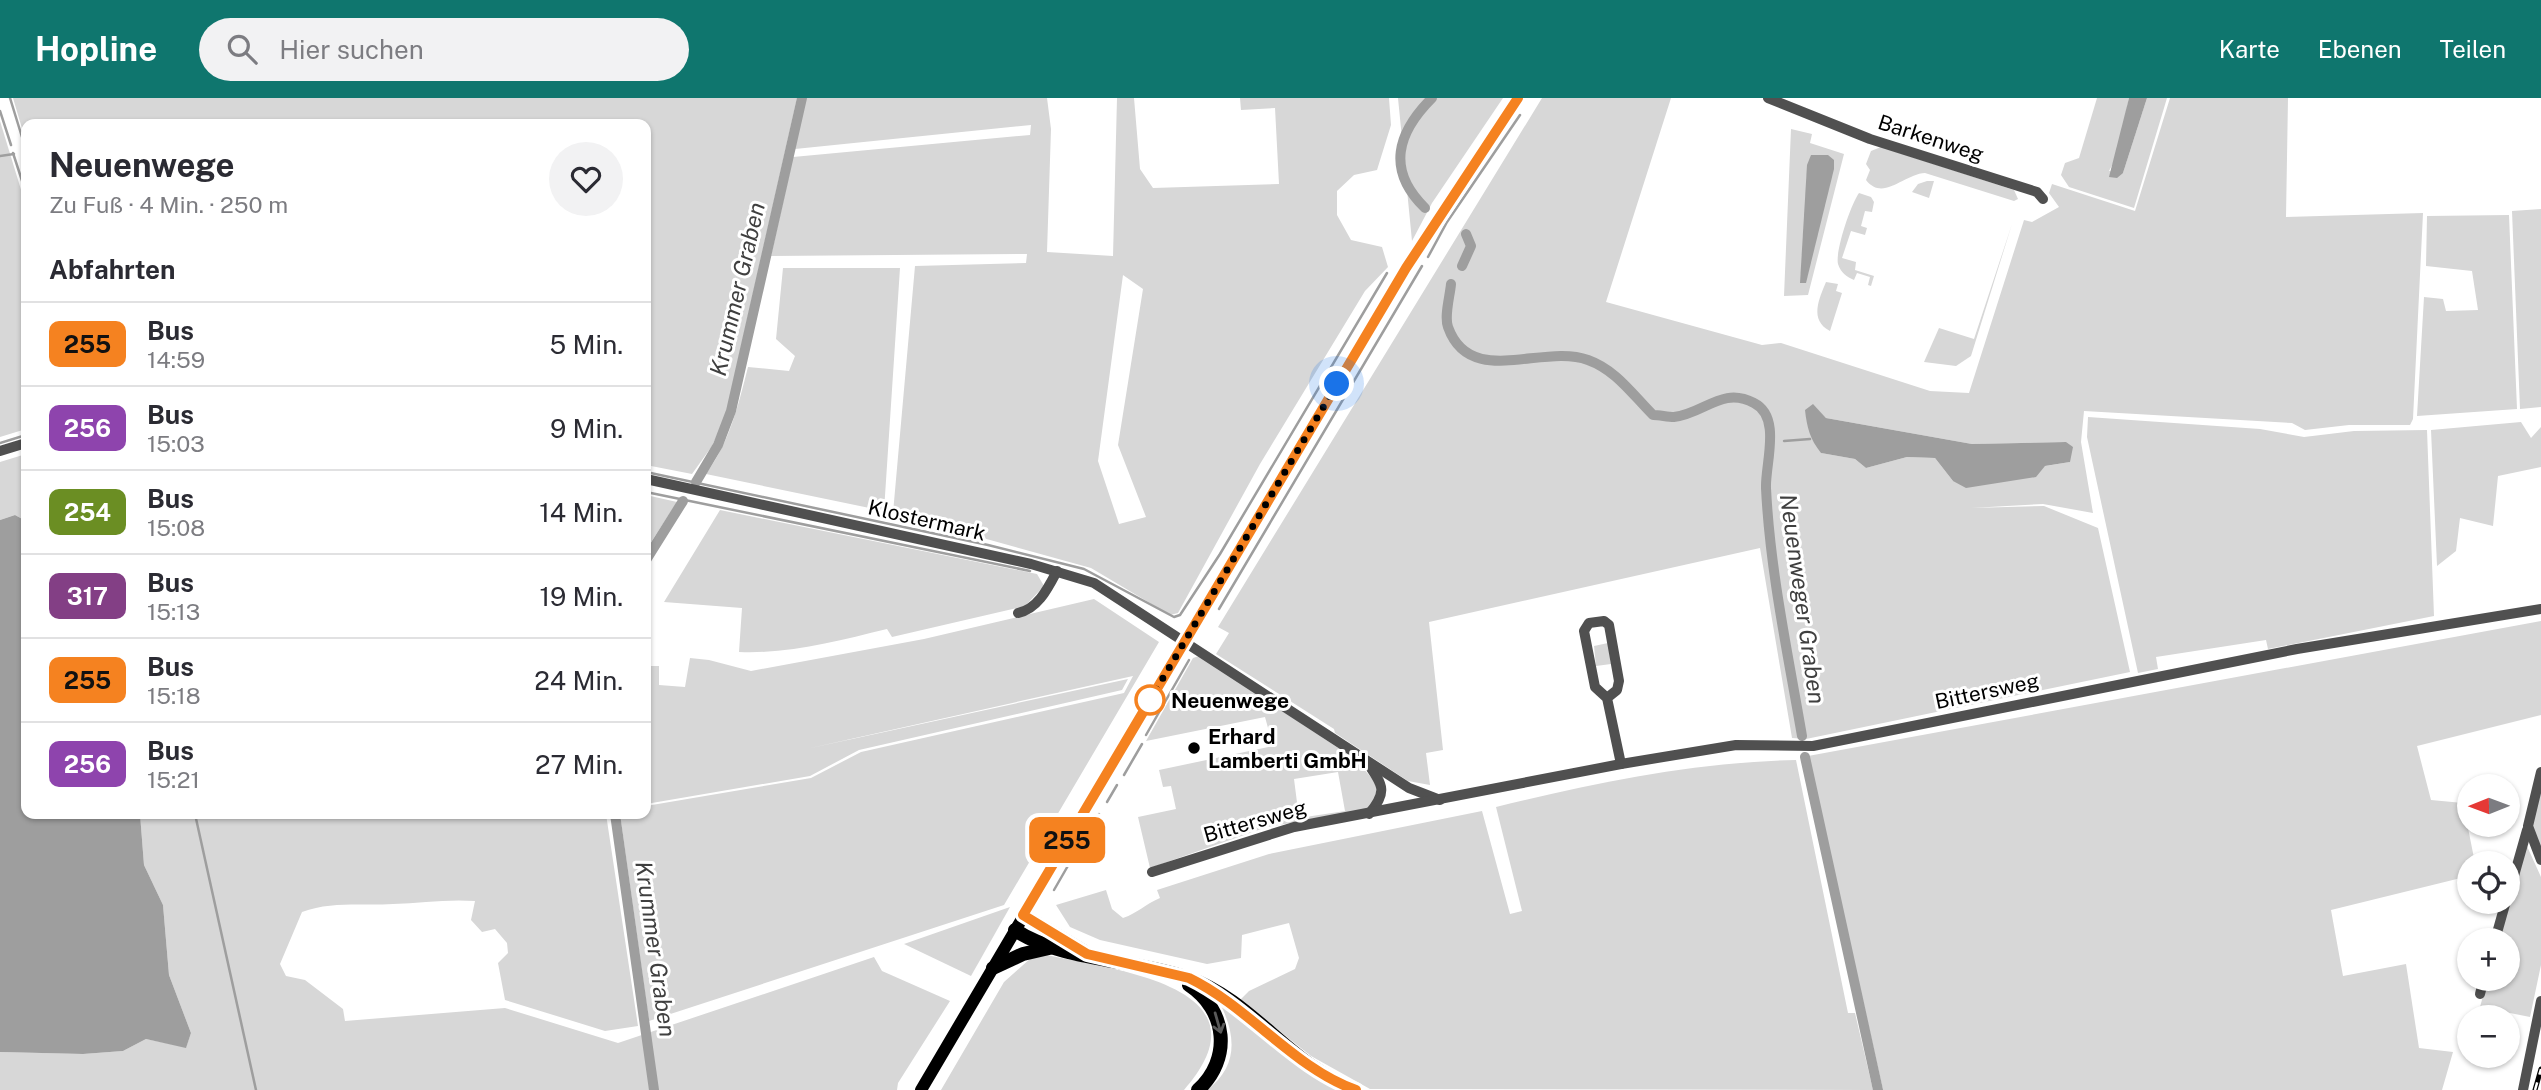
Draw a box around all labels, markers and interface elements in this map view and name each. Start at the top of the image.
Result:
search box [199,18,689,81]
text: Hopline [35,30,157,68]
icon: search [223,30,261,68]
text: Hier suchen [279,34,424,65]
text: Karte [2219,35,2280,63]
text: Ebenen [2318,35,2402,63]
text: Teilen [2440,35,2506,63]
street label: Barkenweg [1875,109,1987,167]
button: heart [549,142,623,216]
text: Neuenwege [49,146,235,184]
text: Zu Fuß · 4 Min. · 250 m [49,191,288,218]
water label: Krummer Graben [704,200,770,378]
text: Abfahrten [49,254,175,285]
text: Bus [147,315,194,346]
text: 5 Min. [550,329,623,360]
text: 255 [64,330,111,358]
text: 14:59 [147,346,205,373]
your location [1319,366,1354,401]
text: Bus [147,399,194,430]
text: 9 Min. [550,413,623,444]
text: 256 [64,414,111,442]
text: 15:03 [147,430,205,457]
text: Bus [147,483,194,514]
water label: Neuenweger Graben [1775,492,1831,706]
street label: Klostermark [866,494,989,546]
text: 14 Min. [539,497,623,528]
text: 254 [64,498,111,526]
text: 15:08 [147,514,205,541]
text: Bus [147,567,194,598]
text: 19 Min. [539,581,623,612]
text: 317 [67,582,108,610]
text: 15:13 [147,598,200,625]
text: Bus [147,651,194,682]
text: 24 Min. [534,665,623,696]
text: 255 [64,666,111,694]
street label: Bittersweg [1933,668,2041,714]
text: 15:18 [147,682,201,709]
marker: Neuenwege [1135,685,1165,715]
place label: Neuenwege [1171,688,1289,713]
place label: Erhard Lamberti GmbH [1208,724,1367,773]
text: Bus [147,735,194,766]
marker: Erhard Lamberti GmbH [1186,740,1202,756]
text: 27 Min. [535,749,623,780]
text: 256 [64,750,111,778]
text: 15:21 [147,766,200,793]
north arrow [2457,774,2520,836]
map controls [2457,774,2520,1068]
street label: Bittersweg [1201,794,1309,848]
line badge: 255 [1027,817,1107,863]
text: 255 [1043,826,1091,854]
button: locate [2457,851,2520,914]
water label: Krummer Graben [630,859,682,1039]
button: + [2457,928,2520,991]
button: − [2457,1005,2520,1068]
one-way arrow [1212,1012,1225,1034]

